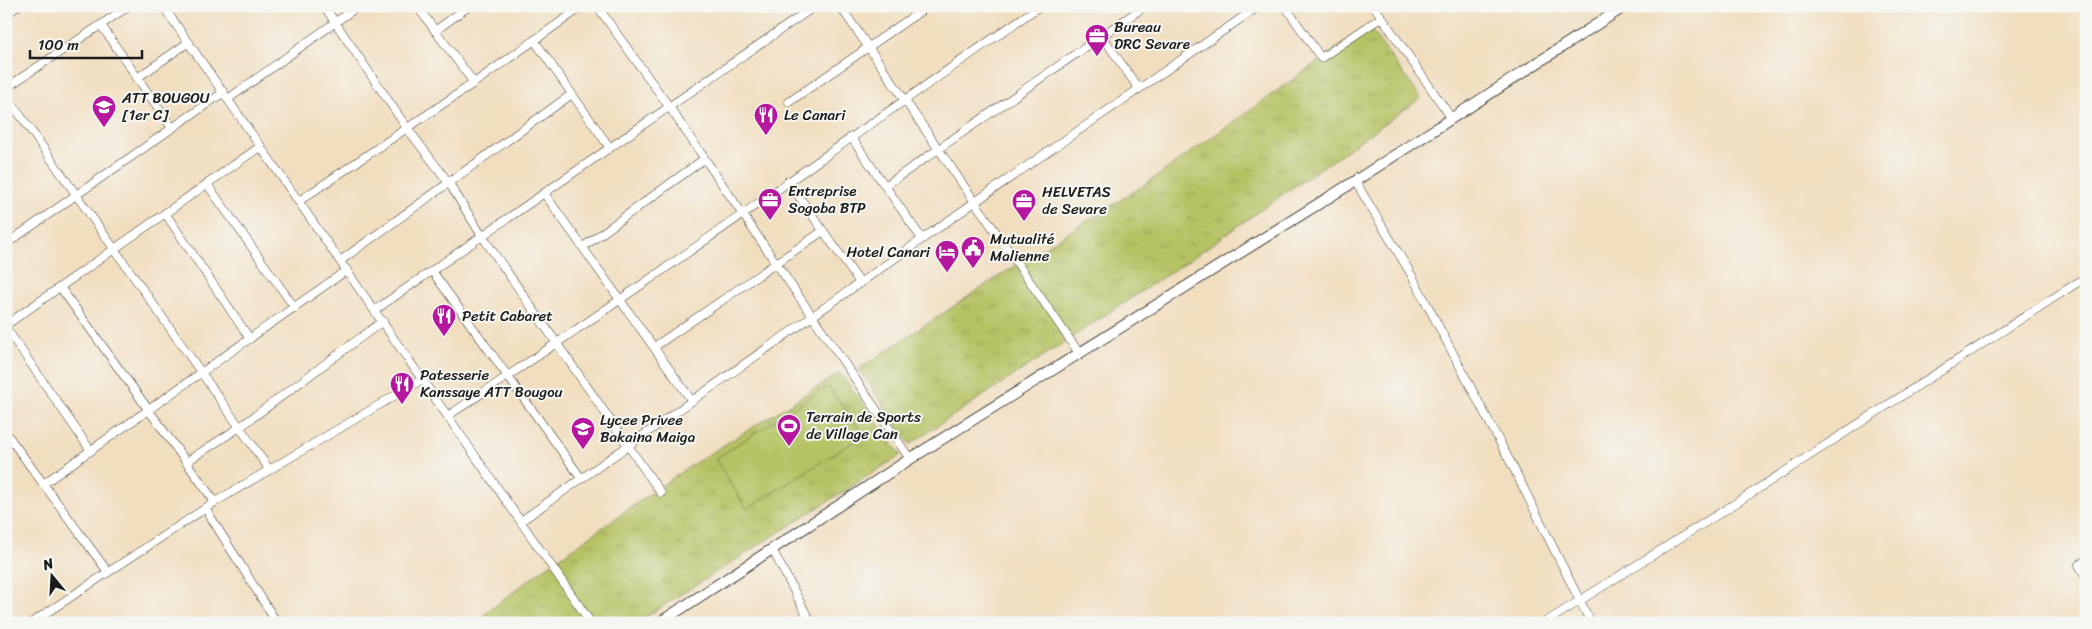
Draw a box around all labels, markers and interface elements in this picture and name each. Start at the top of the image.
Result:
place label: Bureau DRC Sevare [1114,14,1190,57]
office icon: Bureau DRC Sevare [1084,23,1110,57]
scale bar [30,28,142,60]
text: 100 m [38,32,79,58]
place label: ATT BOUGOU [1er C] [121,85,210,128]
school or university icon: ATT BOUGOU [1er C] [91,94,117,128]
restaurant icon: Le Canari [753,102,779,136]
place label: Le Canari [784,102,846,128]
place label: Entreprise Sogoba BTP [788,178,866,221]
place label: HELVETAS de Sevare [1042,179,1111,222]
office icon: Entreprise Sogoba BTP [757,187,783,221]
office icon: HELVETAS de Sevare [1011,188,1037,222]
place label: Mutualité Malienne [990,226,1055,269]
public building icon: Mutualité Malienne [960,235,986,269]
place label: Hotel Canari [846,239,931,265]
hotel icon: Hotel Canari [934,239,960,273]
restaurant icon: Petit Cabaret [431,303,457,337]
place label: Petit Cabaret [462,303,553,329]
place label: Patesserie Kanssaye ATT Bougou [420,362,563,405]
restaurant icon: Patesserie Kanssaye ATT Bougou [389,371,415,405]
place label: Terrain de Sports de Village Can [806,404,921,447]
place label: Lycee Privee Bakaina Maiga [600,407,696,450]
sports icon: Terrain de Sports de Village Can [776,413,802,447]
school or university icon: Lycee Privee Bakaina Maiga [570,416,596,450]
text: N [39,551,57,578]
north arrow [28,552,78,602]

